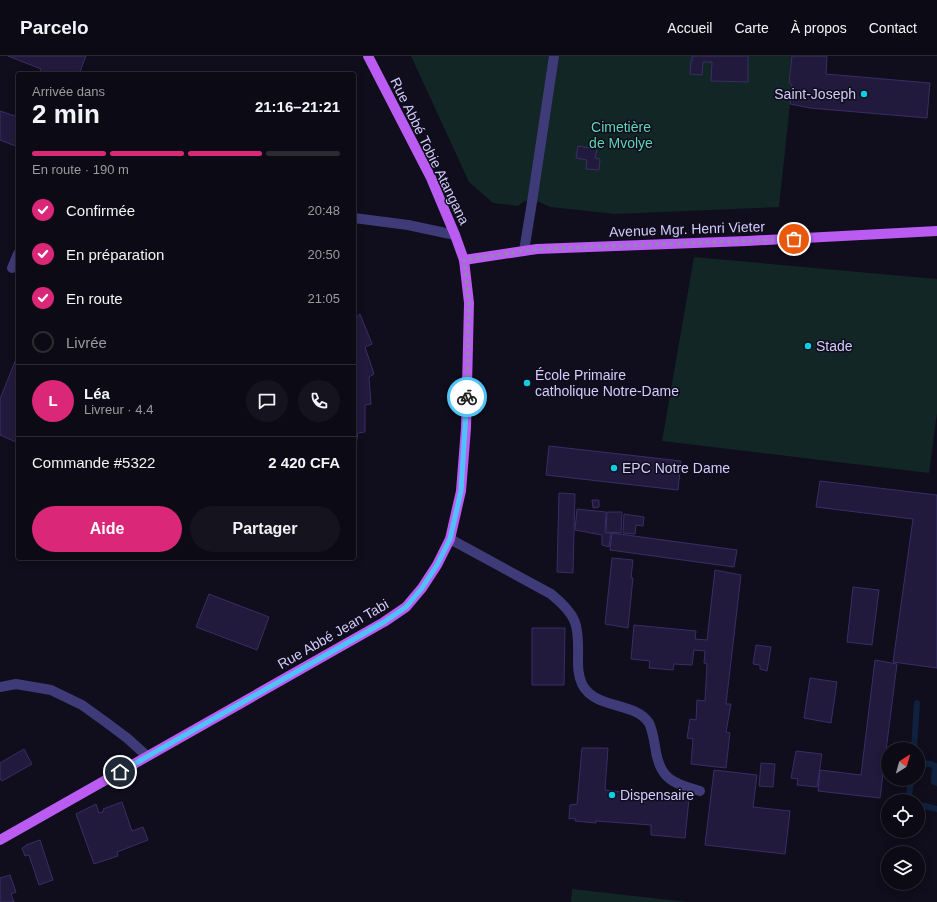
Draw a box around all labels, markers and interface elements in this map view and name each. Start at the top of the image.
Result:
text: Parcelo [20,17,89,38]
text: Accueil [667,20,712,36]
text: Carte [734,20,769,36]
text: À propos [791,20,847,36]
text: Contact [869,20,917,36]
street label: Rue Abbé Tobie Atangana [387,75,473,227]
text: Arrivée dans [32,84,105,99]
place label: Saint-Joseph [774,86,856,102]
marker: Saint-Joseph [859,89,869,99]
text: 21:16–21:21 [255,98,340,115]
text: 2 min [32,99,100,129]
park label: Cimetière de Mvolye [589,119,653,151]
text: En route · 190 m [32,162,129,177]
icon: check [32,199,54,221]
text: Confirmée [66,202,135,219]
text: 20:48 [307,203,340,218]
street label: Avenue Mgr. Henri Vieter [609,218,766,240]
pin [777,222,811,256]
icon: bag [783,228,805,250]
icon: check [32,243,54,265]
text: En préparation [66,246,164,263]
text: 20:50 [307,247,340,262]
icon: check [32,287,54,309]
text: En route [66,290,123,307]
text: 21:05 [307,291,340,306]
text: Livrée [66,334,107,351]
place label: Stade [816,338,853,354]
marker: Stade [803,341,813,351]
place label: École Primaire catholique Notre-Dame [535,367,679,399]
courier [447,377,487,417]
marker: École Primaire catholique Notre-Dame [522,378,532,388]
button: chat [246,380,288,422]
button: phone [298,380,340,422]
text: Léa [84,385,110,402]
icon: bike [456,386,478,408]
text: L [48,392,58,409]
text: Livreur · 4.4 [84,402,153,417]
text: Commande #5322 [32,454,155,471]
text: 2 420 CFA [268,454,340,471]
place label: EPC Notre Dame [622,460,730,476]
marker: EPC Notre Dame [609,463,619,473]
button: Aide [32,506,182,552]
button: Partager [190,506,340,552]
street label: Rue Abbé Jean Tabi [275,596,391,672]
north arrow [881,742,925,786]
map controls [881,742,925,890]
pin [103,755,137,789]
icon: home [109,761,131,783]
place label: Dispensaire [620,787,694,803]
marker: Dispensaire [607,790,617,800]
button: locate [881,794,925,838]
button: layers [881,846,925,890]

